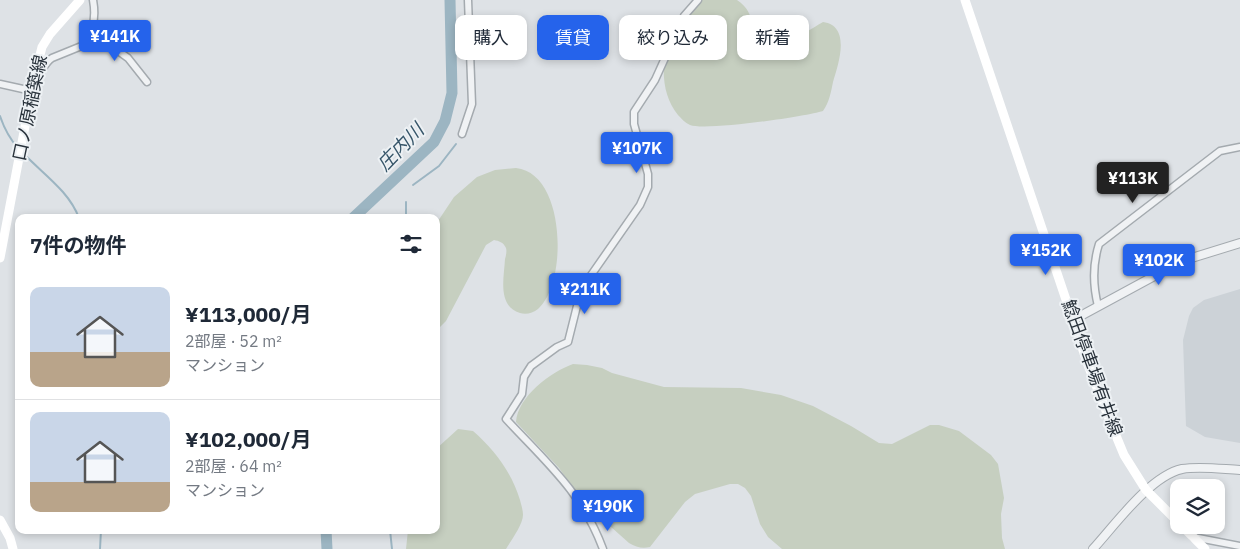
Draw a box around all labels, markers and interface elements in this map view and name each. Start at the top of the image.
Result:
chip: 購入 [455,15,527,60]
chip: 賃貸 [537,15,609,60]
chip: 絞り込み [619,15,727,60]
chip: 新着 [737,15,809,60]
pin: ¥141K [80,20,150,62]
text: ¥141K [90,26,140,46]
street label: 口ノ原稲築線 [7,53,52,163]
water label: 庄内川 [372,117,430,176]
pin: ¥107K [602,132,672,174]
text: ¥107K [612,138,662,158]
pin: ¥113K [1098,162,1168,204]
text: ¥113K [1108,168,1158,188]
icon: filters [397,230,425,258]
text: 7件の物件 [30,231,127,259]
pin: ¥152K [1011,234,1081,276]
text: ¥152K [1021,240,1071,260]
pin: ¥102K [1124,244,1194,286]
text: ¥102K [1134,250,1184,270]
pin: ¥211K [550,272,620,315]
text: ¥211K [560,279,610,299]
street label: 鯰田停車場有井線 [1057,296,1128,439]
text: ¥113,000/月 [185,300,311,328]
icon: home [70,307,130,367]
text: 2部屋 · 52 m² [185,331,282,351]
text: マンション [185,355,265,375]
text: ¥102,000/月 [185,425,311,453]
icon: home [70,432,130,492]
text: 2部屋 · 64 m² [185,456,282,476]
map controls [1170,479,1225,534]
button: layers [1170,479,1225,534]
text: マンション [185,480,265,500]
pin: ¥190K [573,490,643,532]
text: ¥190K [583,496,633,516]

